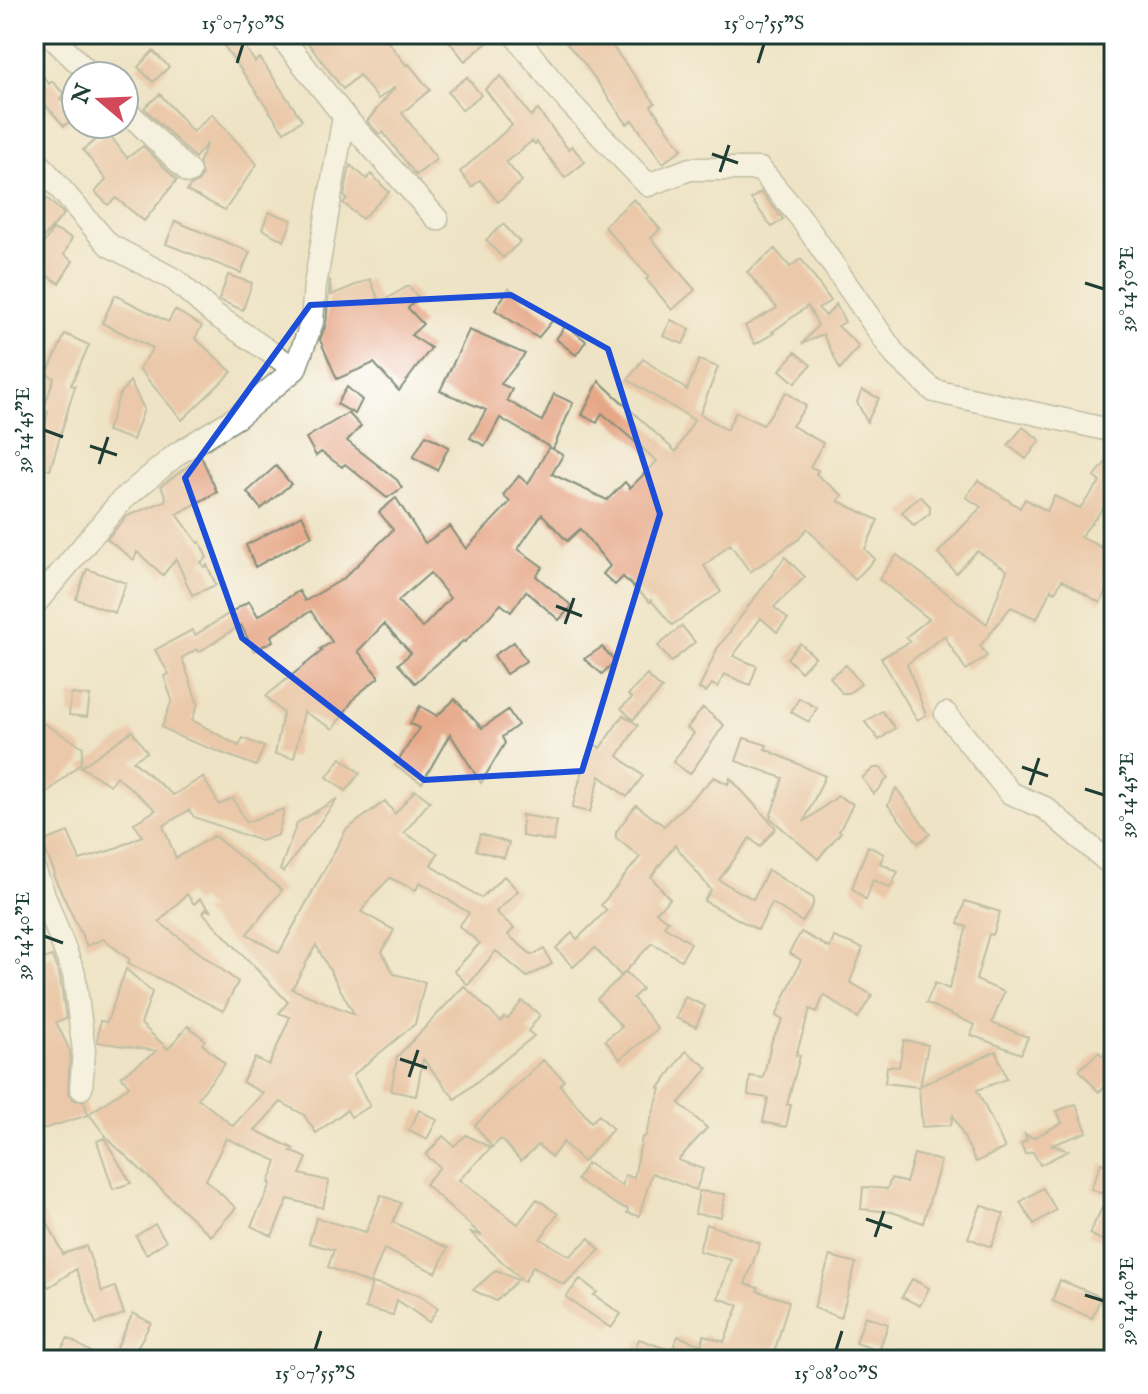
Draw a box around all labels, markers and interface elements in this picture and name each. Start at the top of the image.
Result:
text: 15°07'50"S [202,11,284,36]
text: 15°07'55"S [724,11,804,36]
north arrow [60,60,140,140]
text: N [66,81,99,109]
text: 39°14'50"E [1115,246,1140,332]
text: 39°14'45"E [11,387,36,473]
text: 39°14'45"E [1115,752,1140,838]
text: 39°14'40"E [11,891,36,980]
text: 39°14'40"E [1115,1256,1140,1345]
text: 15°07'55"S [275,1361,355,1386]
text: 15°08'00"S [794,1361,878,1386]

